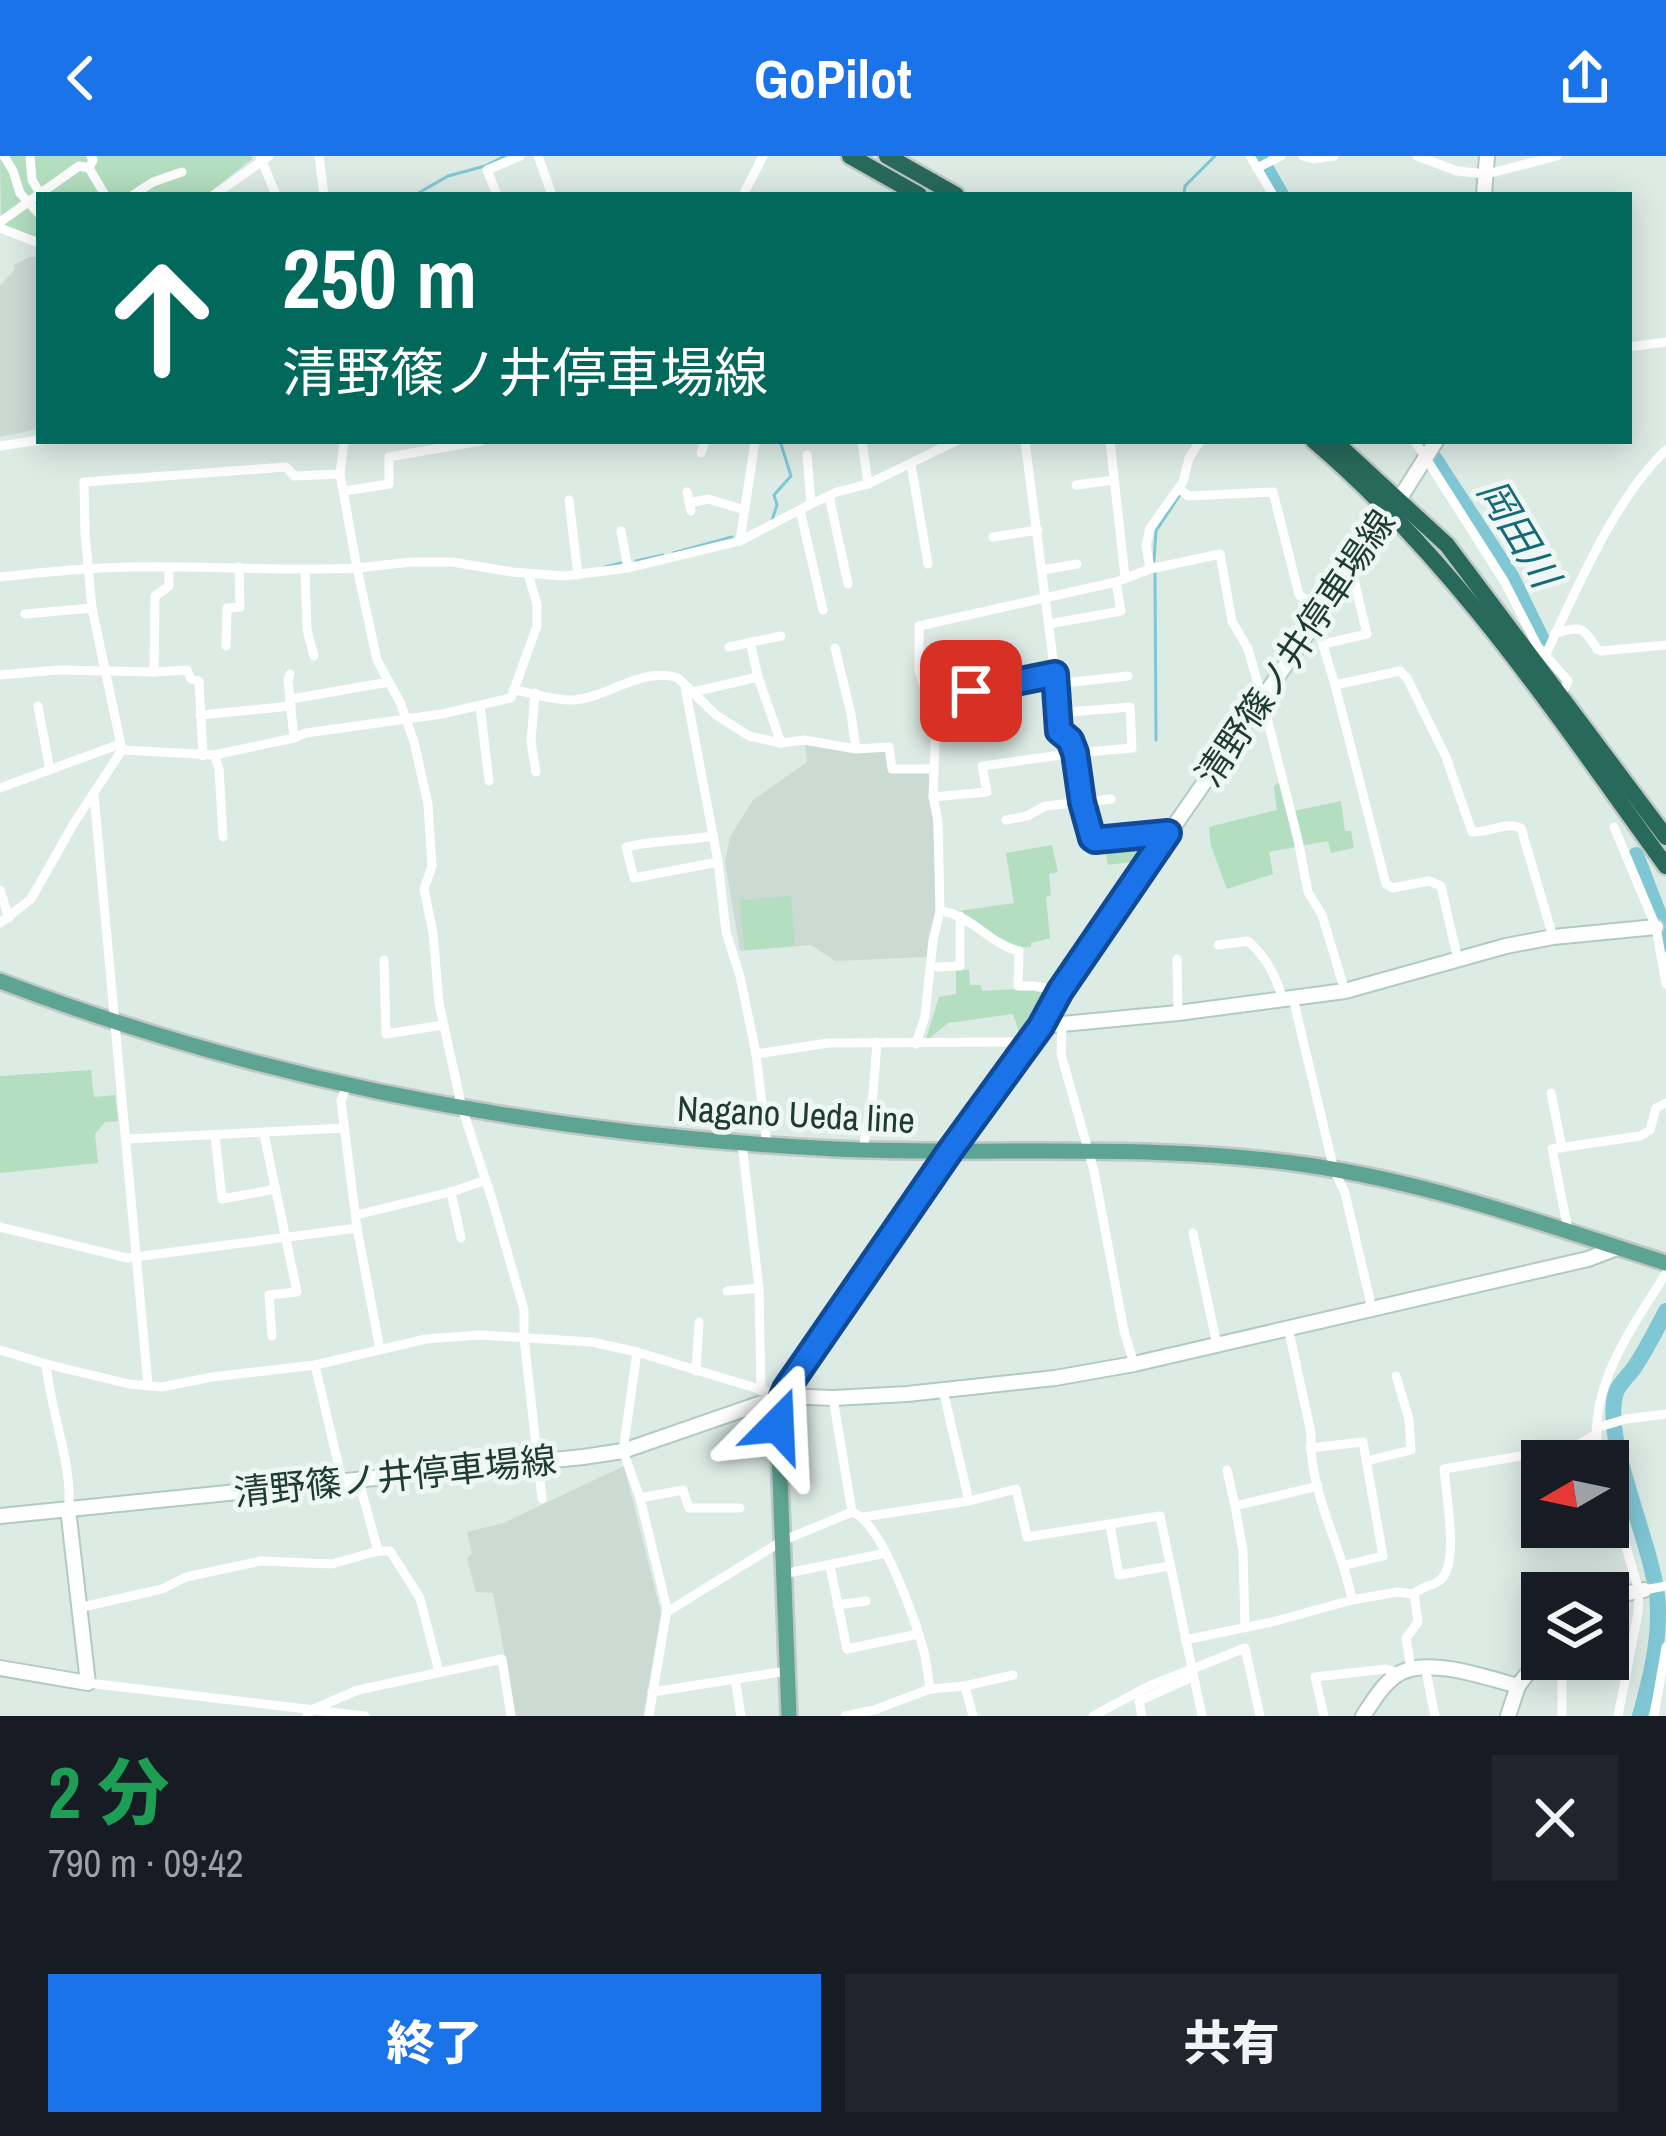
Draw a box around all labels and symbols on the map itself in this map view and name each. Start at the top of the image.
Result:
water label: 岡田川 [1467,469,1573,600]
street label: 清野篠ノ井停車場線 [1185,500,1405,796]
pin [920,640,1022,742]
street label: Nagano Ueda line [676,1084,916,1144]
position arrow [715,1362,841,1488]
street label: 清野篠ノ井停車場線 [231,1435,559,1517]
north arrow [1521,1440,1629,1548]

